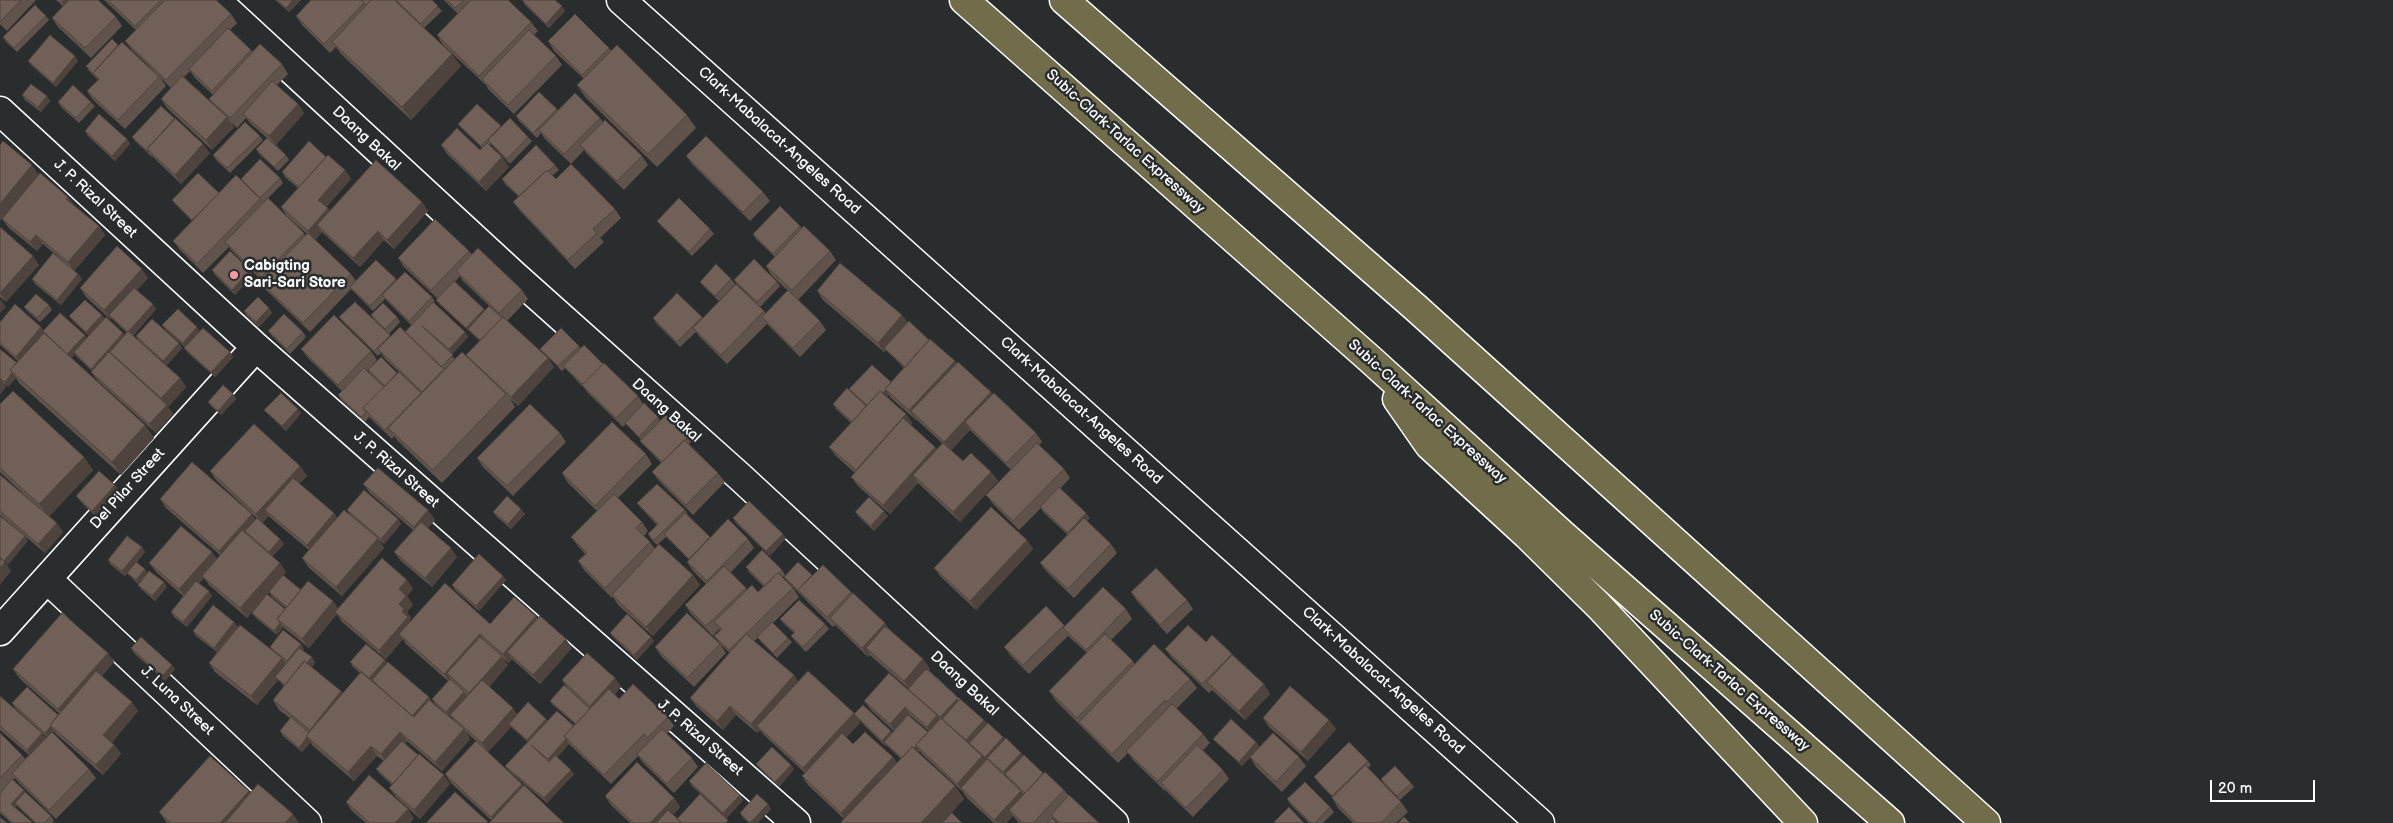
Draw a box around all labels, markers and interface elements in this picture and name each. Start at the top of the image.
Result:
street label: Clark-Mabalacat-Angeles Road [694,63,864,219]
street label: Subic-Clark-Tarlac Expressway [1042,66,1208,218]
street label: Daang Bakal [328,103,404,175]
street label: J. P. Rizal Street [50,156,140,242]
place label: Cabigting Sari-Sari Store [244,257,346,292]
marker: Cabigting Sari-Sari Store [228,269,240,281]
street label: Clark-Mabalacat-Angeles Road [996,333,1166,489]
street label: Subic-Clark-Tarlac Expressway [1344,336,1510,488]
street label: Daang Bakal [628,375,704,447]
street label: J. P. Rizal Street [350,428,442,512]
street label: Del Pilar Street [87,445,169,533]
street label: Clark-Mabalacat-Angeles Road [1298,603,1468,759]
street label: Subic-Clark-Tarlac Expressway [1645,606,1813,756]
street label: Daang Bakal [926,648,1002,720]
street label: J. Luna Street [137,663,217,739]
street label: J. P. Rizal Street [654,696,746,780]
scale bar [2213,770,2318,802]
text: 20 m [2218,779,2252,798]

